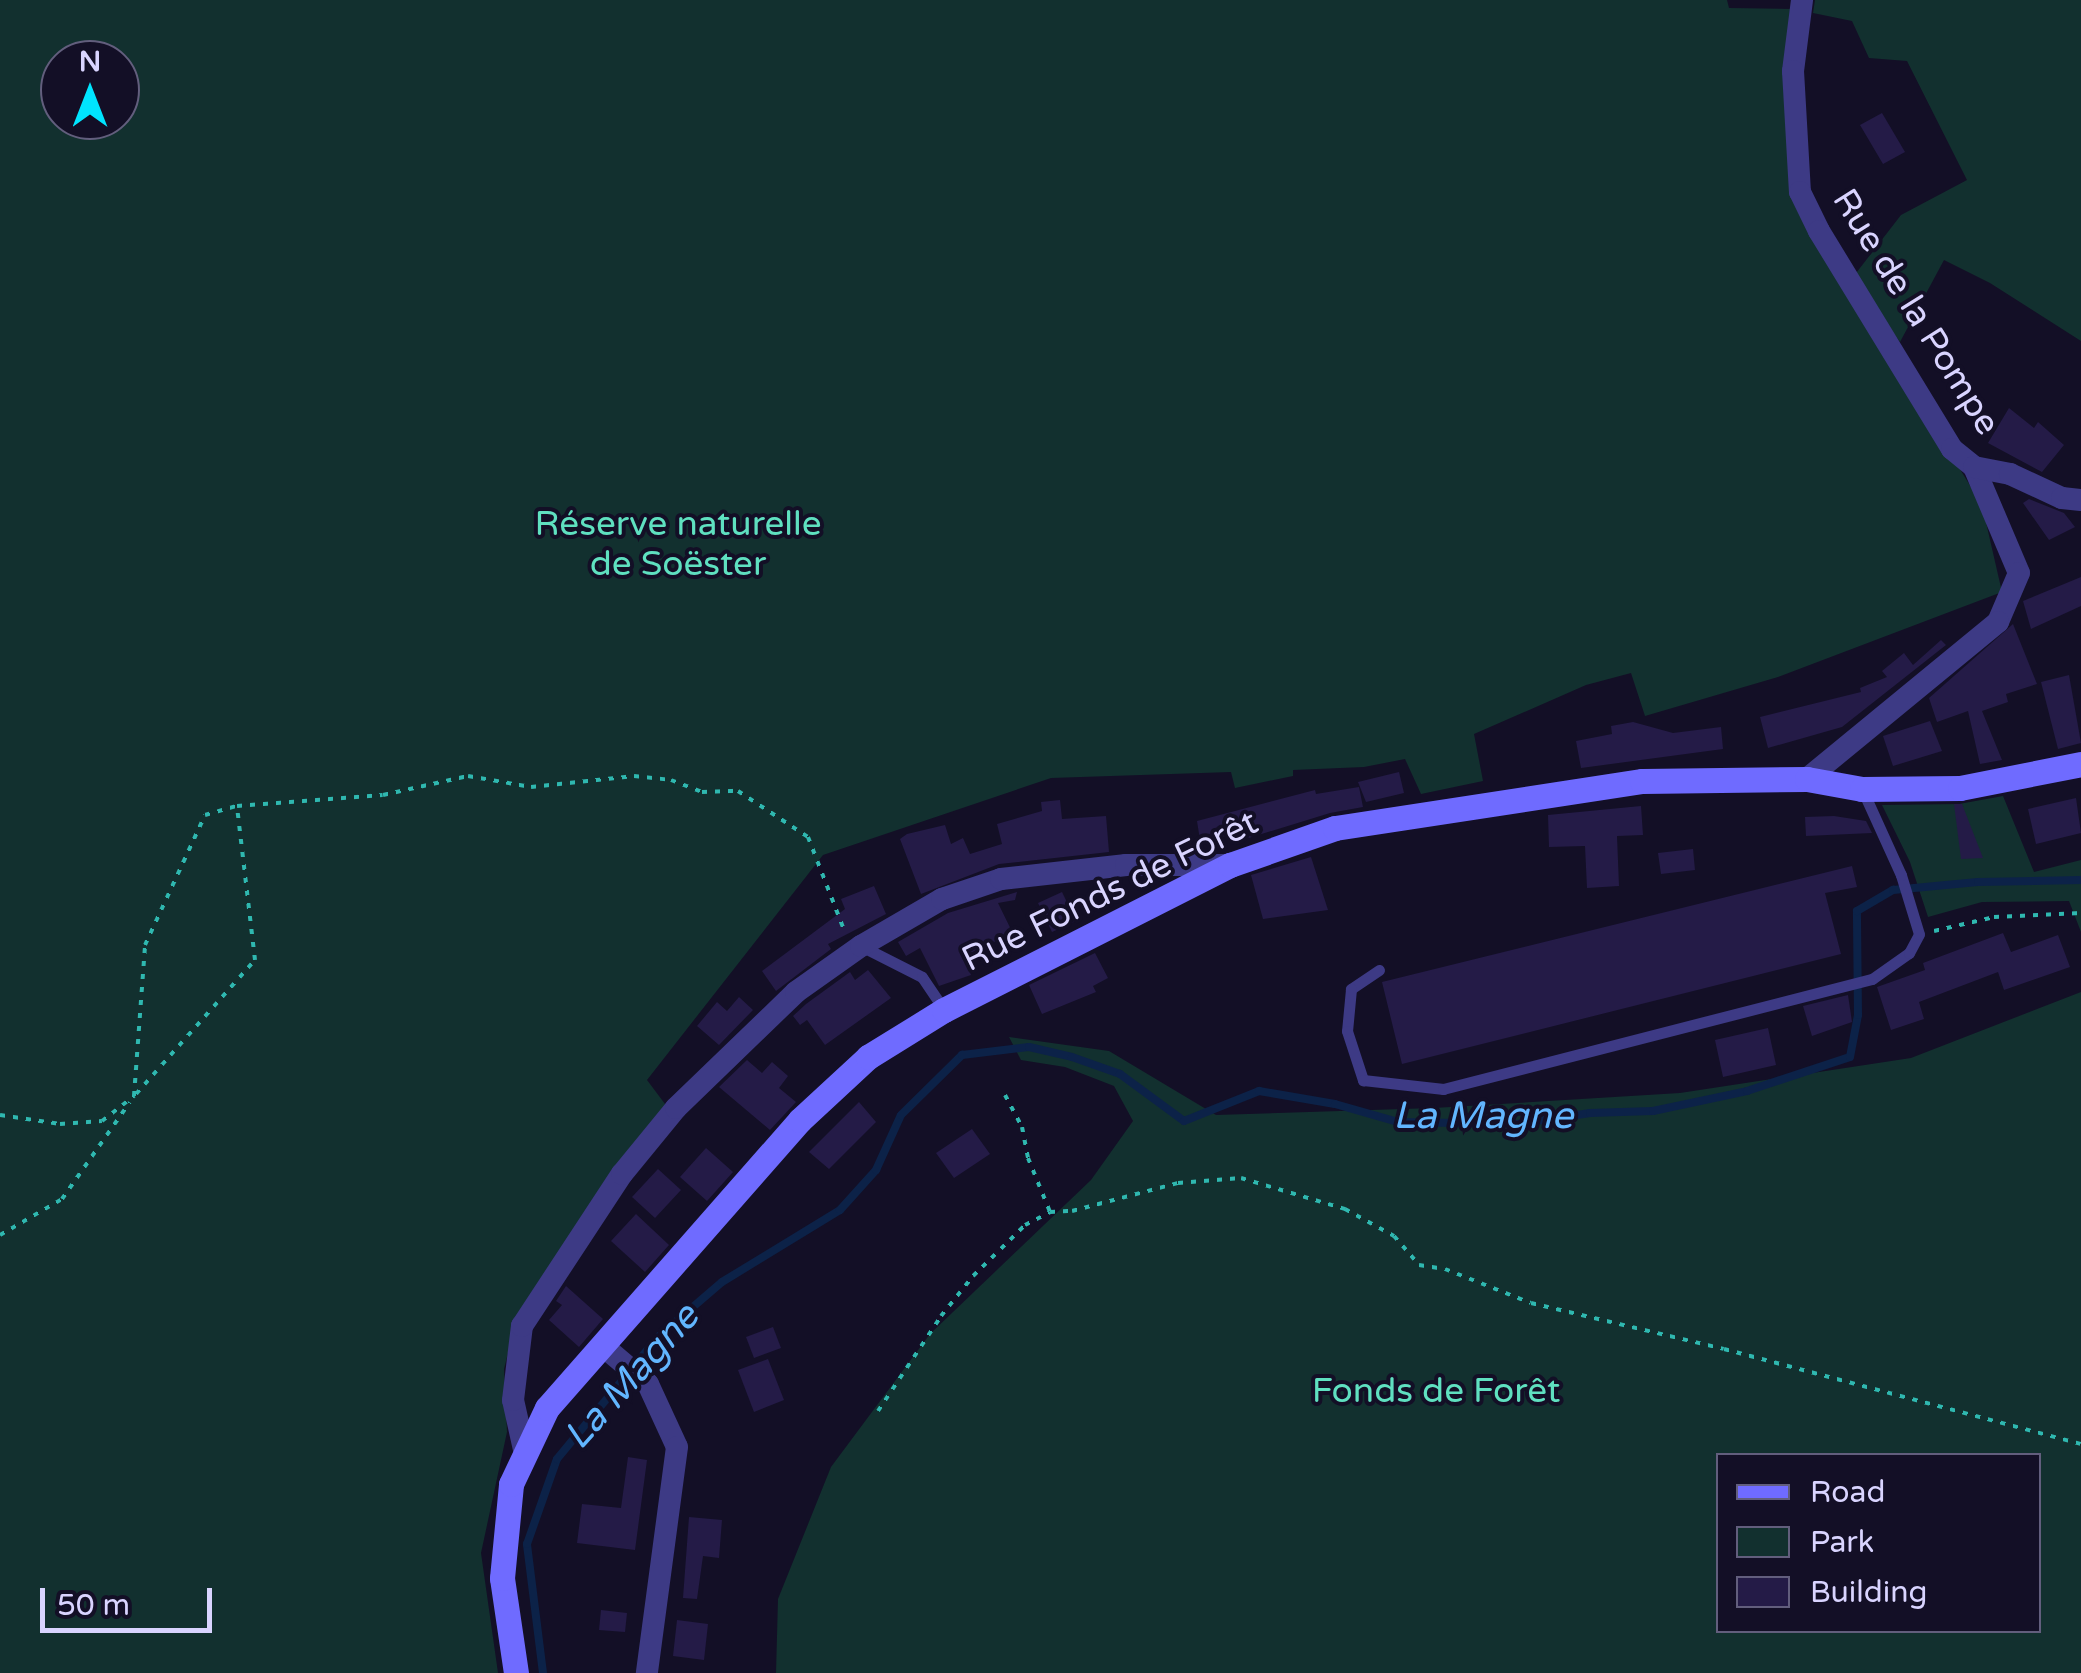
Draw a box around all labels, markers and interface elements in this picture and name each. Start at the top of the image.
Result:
north arrow [40,40,140,140]
text: N [79,45,101,79]
street label: Rue de la Pompe [1823,181,2009,443]
park label: Réserve naturelle de Soëster [534,503,822,585]
street label: Rue Fonds de Forêt [955,801,1265,981]
water label: La Magne [1393,1094,1573,1140]
water label: La Magne [555,1295,709,1459]
park label: Fonds de Forêt [1312,1370,1560,1412]
legend [1716,1453,2041,1633]
text: Road [1810,1474,1885,1511]
text: Park [1810,1524,1874,1561]
scale bar [45,1568,218,1630]
text: Building [1810,1574,1927,1611]
text: 50 m [57,1587,130,1624]

